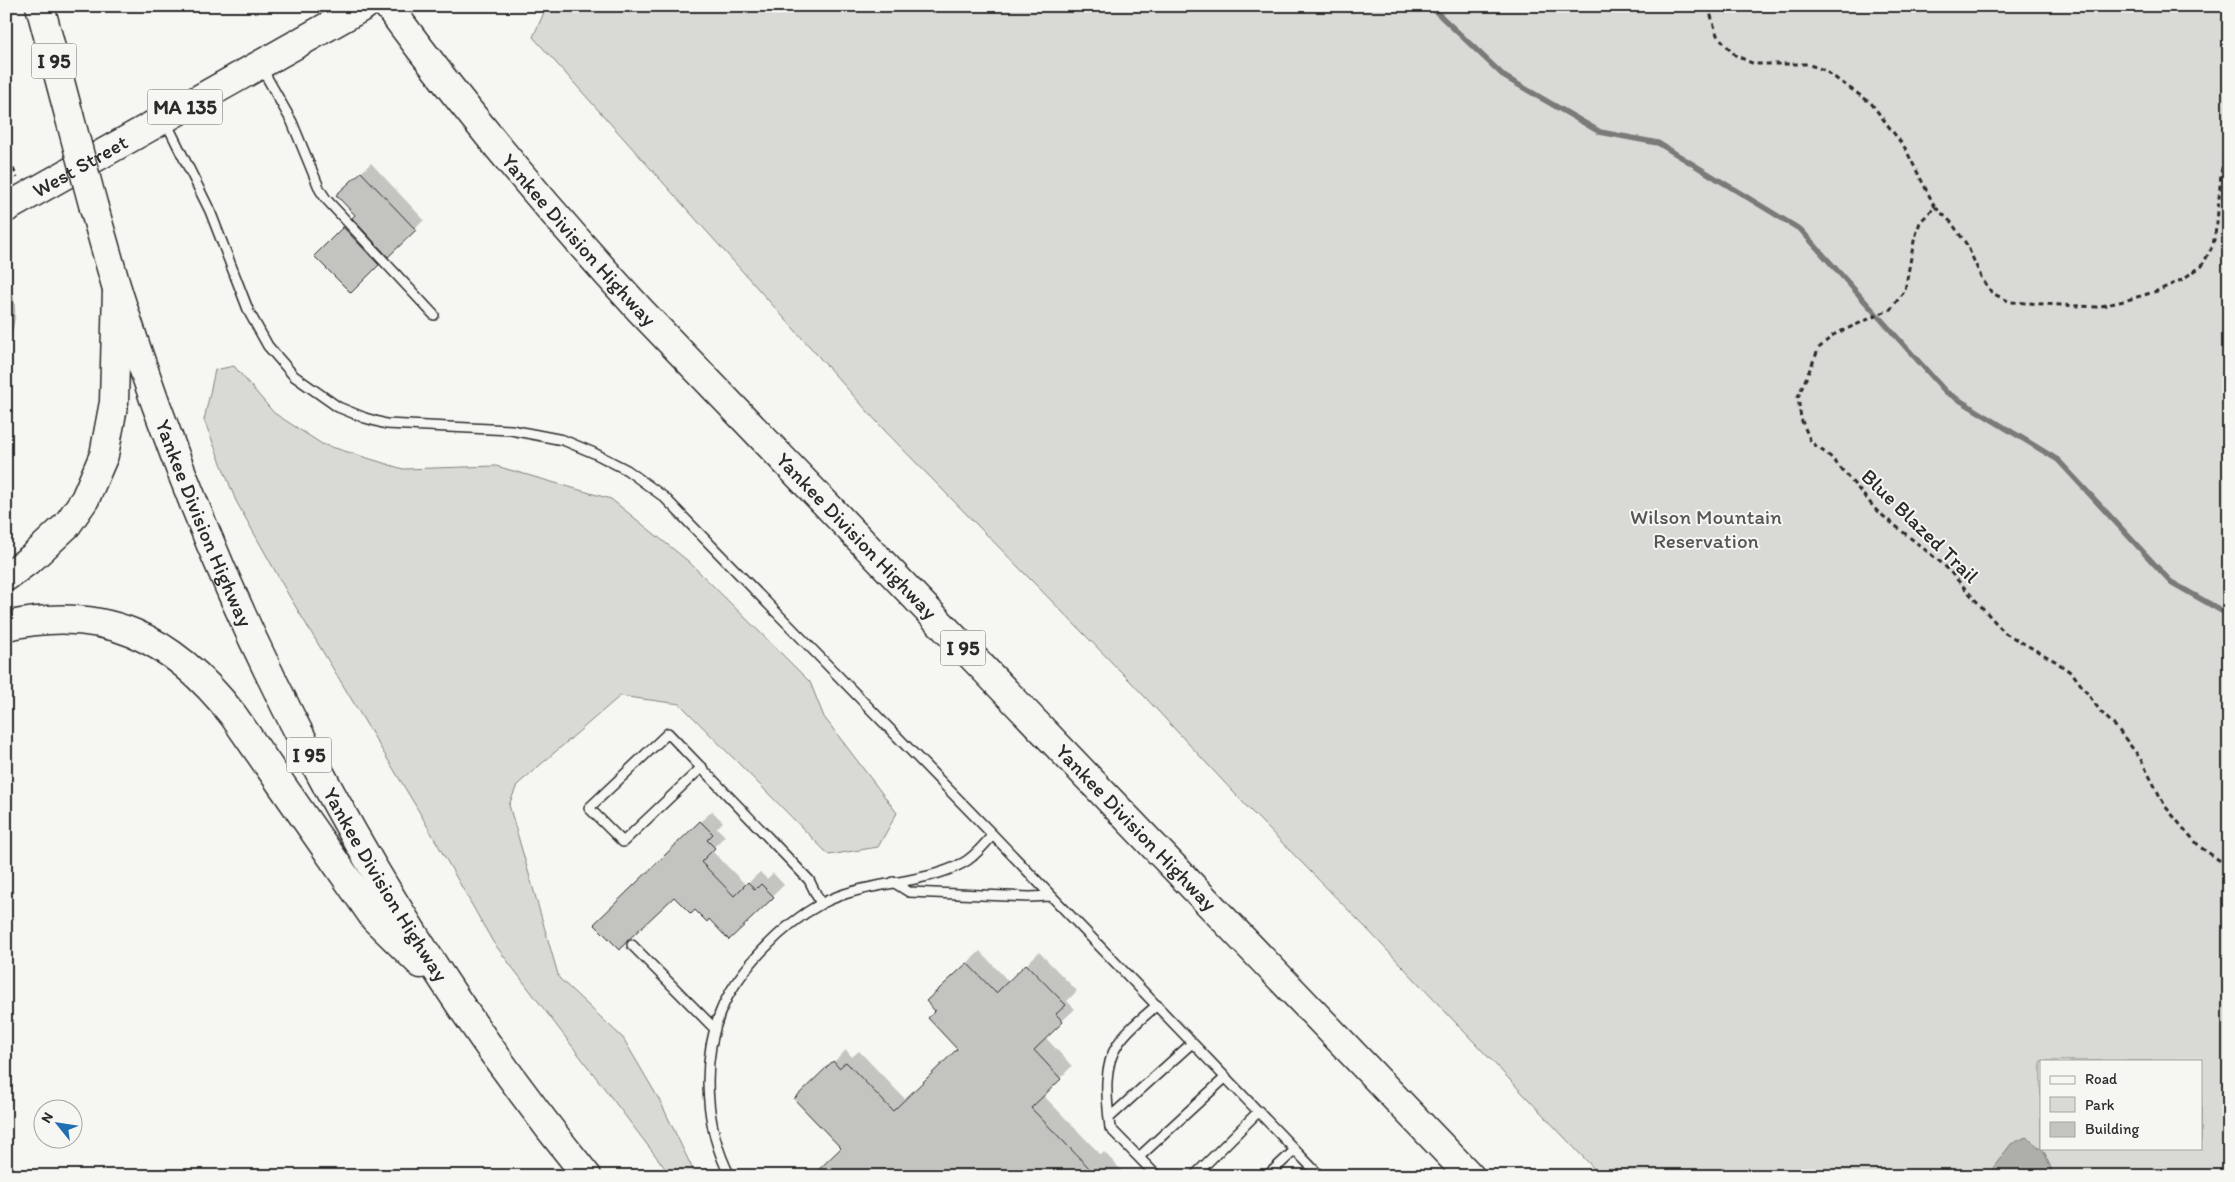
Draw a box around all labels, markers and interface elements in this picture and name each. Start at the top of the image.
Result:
road number: I 95 [32,44,76,78]
road number: MA 135 [148,90,222,124]
street label: West Street [28,129,132,203]
street label: Yankee Division Highway [497,148,662,331]
street label: Yankee Division Highway [151,416,258,631]
street label: Yankee Division Highway [771,447,943,624]
street label: Blue Blazed Trail [1857,463,1984,588]
park label: Wilson Mountain Reservation [1630,504,1782,553]
road number: I 95 [940,630,986,666]
road number: I 95 [286,738,332,772]
street label: Yankee Division Highway [1051,738,1222,916]
street label: Yankee Division Highway [318,783,454,986]
legend [2040,1060,2202,1150]
text: Road [2085,1070,2118,1088]
text: Park [2085,1096,2115,1114]
north arrow [32,1100,82,1150]
text: N [37,1109,57,1126]
text: Building [2085,1120,2139,1138]

